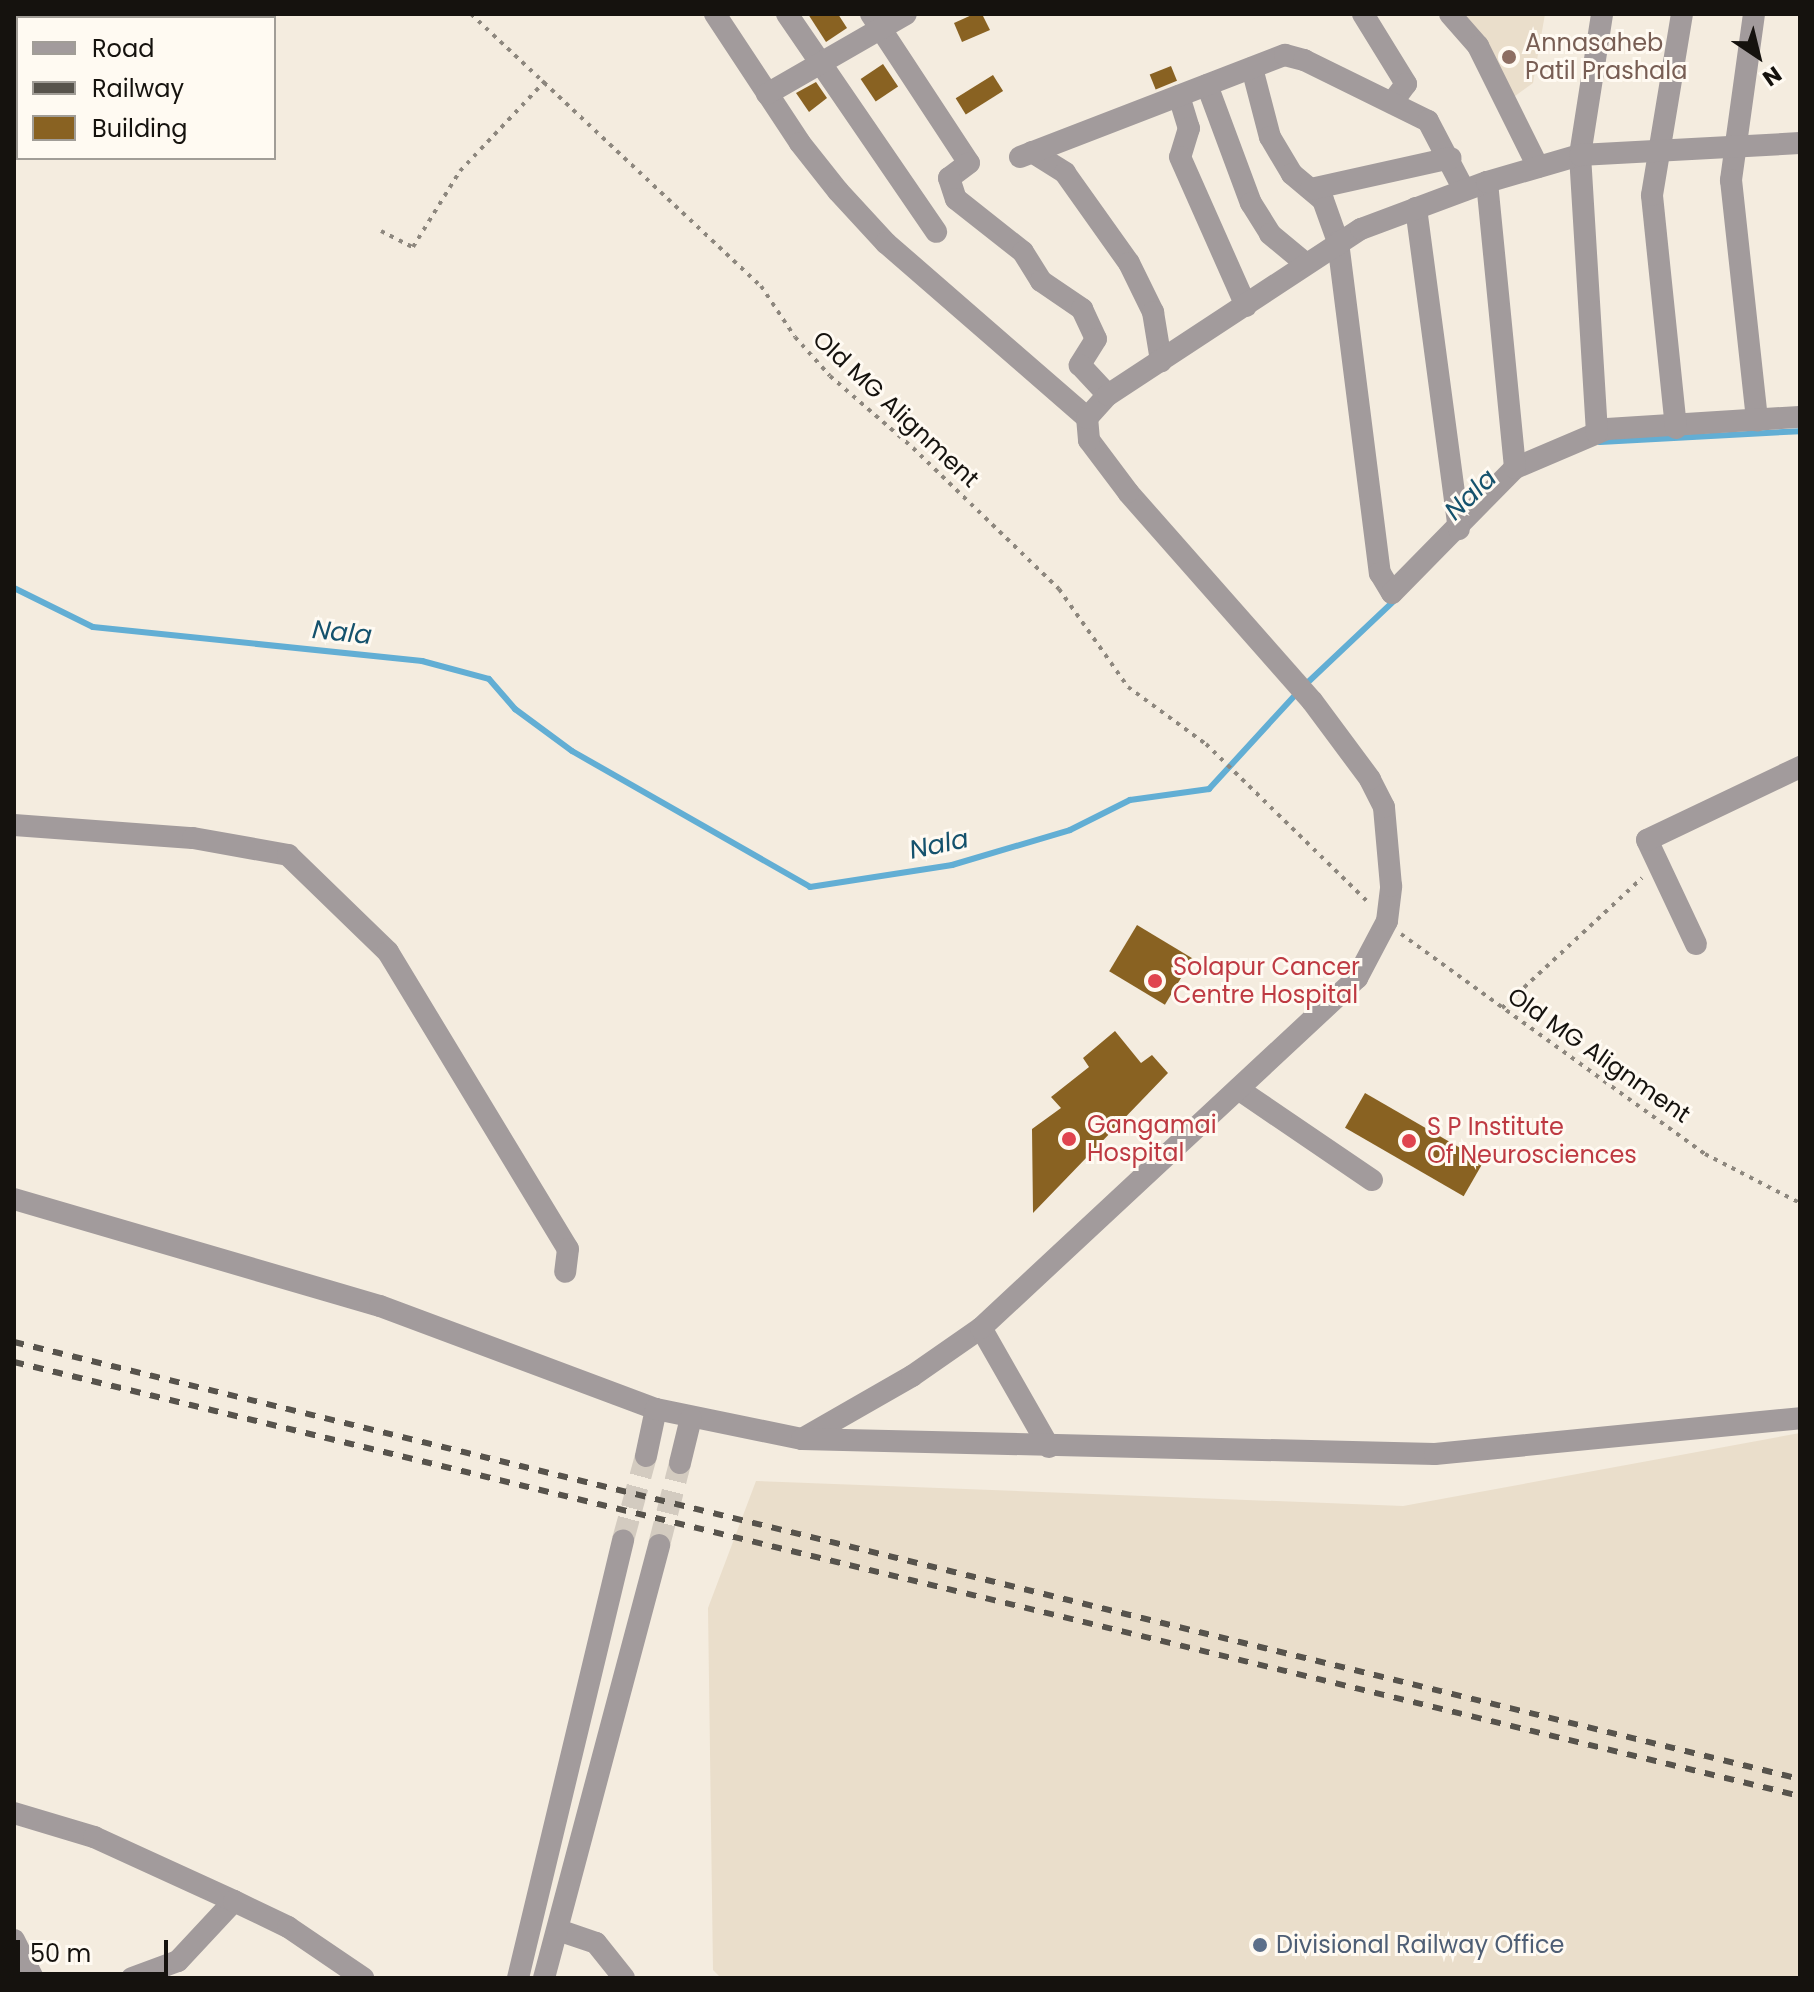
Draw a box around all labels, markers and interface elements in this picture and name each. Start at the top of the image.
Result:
legend [16,16,276,160]
north arrow [1718,16,1798,96]
place label: Annasaheb Patil Prashala [1525,29,1687,85]
text: Road [92,32,154,65]
marker: Annasaheb Patil Prashala [1500,48,1518,66]
text: N [1756,59,1788,94]
text: Railway [92,72,184,105]
text: Building [92,112,188,145]
street label: Old MG Alignment [807,325,985,493]
water label: Nala [1439,463,1503,527]
water label: Nala [311,614,373,652]
water label: Nala [906,824,972,866]
place label: Solapur Cancer Centre Hospital [1173,953,1360,1009]
marker: Solapur Cancer Centre Hospital [1144,970,1166,992]
street label: Old MG Alignment [1502,981,1696,1129]
place label: Gangamai Hospital [1087,1111,1217,1167]
place label: S P Institute Of Neurosciences [1427,1113,1637,1169]
marker: Gangamai Hospital [1058,1128,1080,1150]
marker: S P Institute Of Neurosciences [1398,1130,1420,1152]
scale bar [20,1924,172,1974]
place label: Divisional Railway Office [1276,1931,1564,1959]
marker: Divisional Railway Office [1251,1936,1269,1954]
text: 50 m [30,1937,91,1970]

